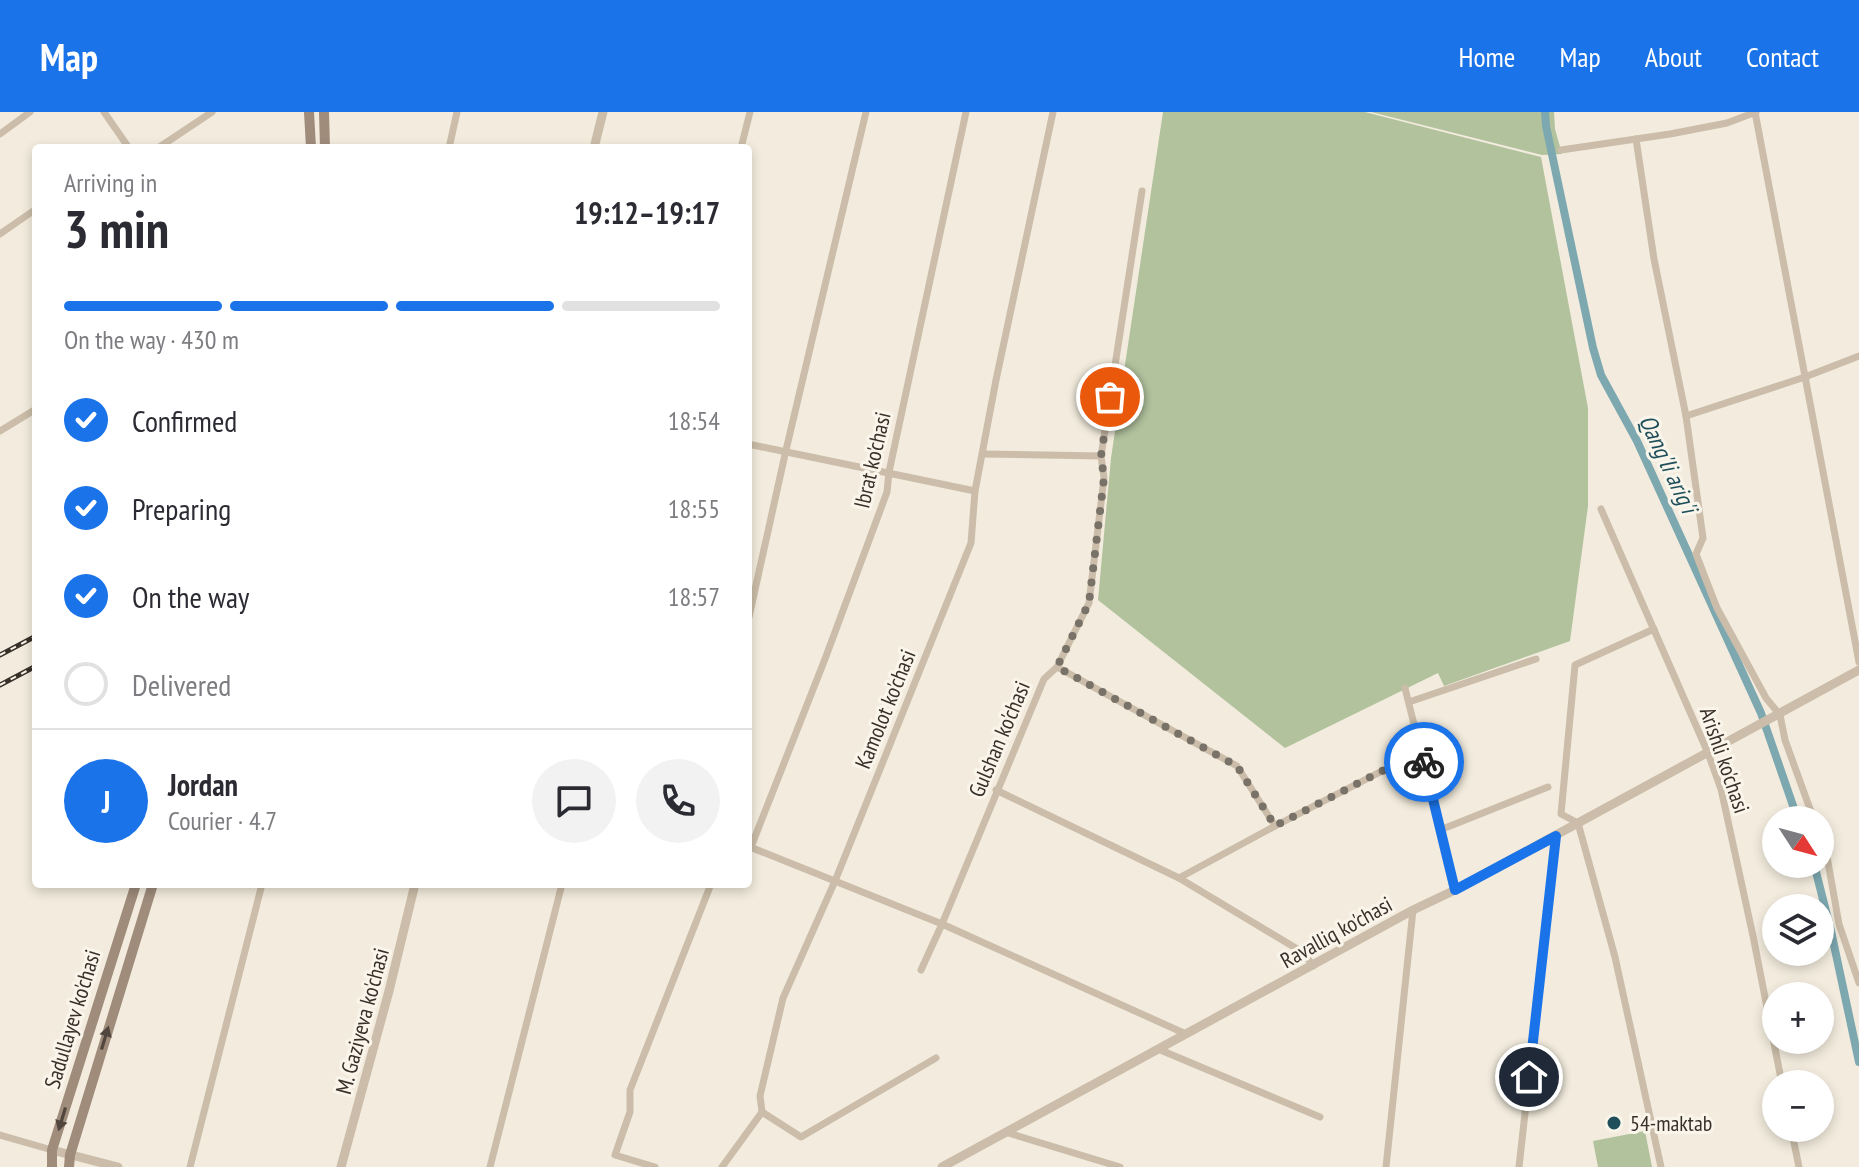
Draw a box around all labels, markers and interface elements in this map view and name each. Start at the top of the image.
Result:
text: Map [40,32,98,81]
text: Home [1459,38,1515,75]
text: Map [1559,38,1601,75]
text: About [1645,38,1702,75]
text: Contact [1746,38,1819,75]
text: Arriving in [64,166,157,199]
text: 19:12–19:17 [574,193,720,232]
text: 3 min [64,195,169,262]
text: On the way · 430 m [64,323,239,356]
pin [1076,363,1144,431]
icon: bag [1088,375,1132,419]
icon: check [64,398,108,442]
text: Confirmed [132,401,237,440]
text: 18:54 [668,404,720,437]
street label: Ibrat ko'chasi [847,409,897,511]
water label: Qang'li arig'i [1632,410,1706,521]
icon: check [64,486,108,530]
text: Preparing [132,489,231,528]
text: 18:55 [668,492,720,525]
icon: check [64,574,108,618]
text: On the way [132,577,249,616]
text: 18:57 [668,580,720,613]
street label: Kamolot ko'chasi [848,645,922,773]
text: Delivered [132,665,231,704]
street label: Gulshan ko'chasi [962,677,1036,801]
street label: Arishli ko'chasi [1694,703,1756,817]
courier [1384,722,1464,802]
icon: bike [1402,740,1446,784]
button: chat [532,759,616,843]
button: phone [636,759,720,843]
text: Jordan [168,765,238,804]
text: J [102,782,110,821]
text: Courier · 4.7 [168,804,277,837]
north arrow [1762,806,1834,878]
map controls [1762,806,1834,1142]
street label: Ravalliq ko'chasi [1275,890,1397,974]
button: layers [1762,894,1834,966]
street label: M. Gaziyeva ko'chasi [329,945,395,1097]
street label: Sadullayev ko'chasi [38,946,106,1092]
button: + [1762,982,1834,1054]
one-way arrow [99,1026,112,1050]
pin [1495,1043,1563,1111]
icon: home [1507,1055,1551,1099]
button: − [1762,1070,1834,1142]
one-way arrow [55,1107,68,1131]
place label: 54-maktab [1630,1109,1712,1137]
marker: 54-maktab [1605,1114,1623,1132]

